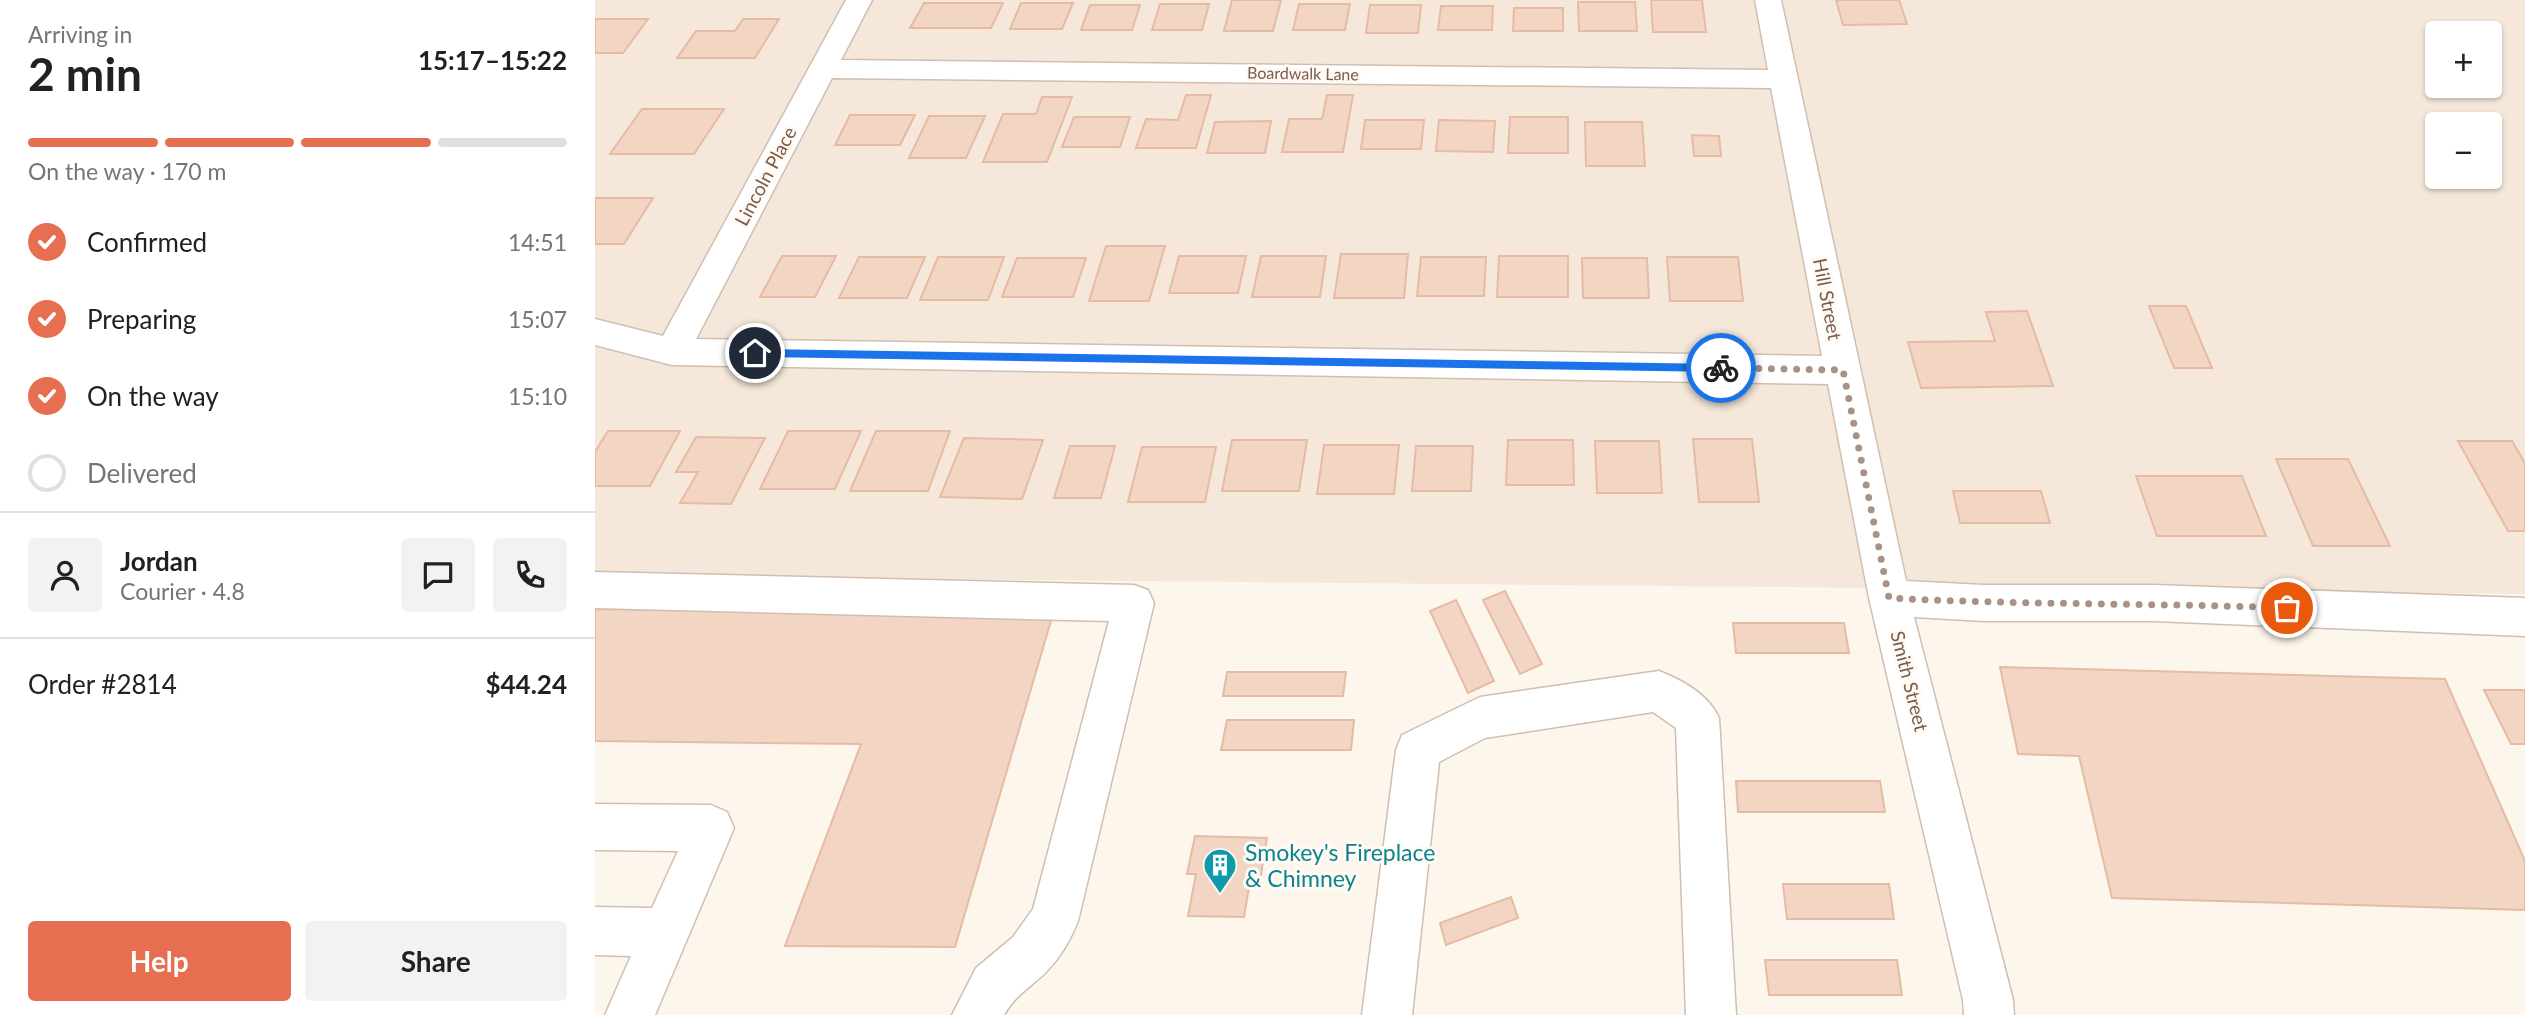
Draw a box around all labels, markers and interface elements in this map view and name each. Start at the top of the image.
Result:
text: Arriving in [28,20,132,48]
map controls [2425,21,2502,189]
button: + [2425,21,2502,98]
text: 15:17–15:22 [418,44,567,76]
text: 2 min [28,46,142,101]
street label: Boardwalk Lane [1247,63,1359,83]
button: − [2425,112,2502,189]
street label: Lincoln Place [729,123,801,229]
text: On the way · 170 m [28,157,227,185]
icon: check [28,223,66,261]
text: Confirmed [87,226,207,258]
text: 14:51 [508,228,567,256]
street label: Hill Street [1809,256,1847,342]
icon: check [28,300,66,338]
text: Preparing [87,303,196,335]
text: 15:07 [508,305,567,333]
pin [725,323,785,383]
courier [1686,333,1756,403]
icon: home [736,334,774,372]
icon: bike [1702,349,1740,387]
icon: check [28,377,66,415]
text: On the way [87,380,219,412]
text: 15:10 [508,382,567,410]
text: Delivered [87,457,197,489]
button: person [28,538,102,612]
button: chat [401,538,475,612]
button: phone [493,538,567,612]
text: Jordan [120,545,198,577]
text: Courier · 4.8 [120,577,245,605]
pin [2257,578,2317,638]
icon: bag [2268,589,2306,627]
street label: Smith Street [1886,628,1934,734]
text: Order #2814 [28,668,177,700]
text: $44.24 [485,668,567,700]
place label: Smokey's Fireplace & Chimney [1245,838,1435,892]
building icon: Smokey's Fireplace & Chimney [1201,846,1239,895]
button: Help [28,921,291,1001]
button: Share [305,921,567,1001]

